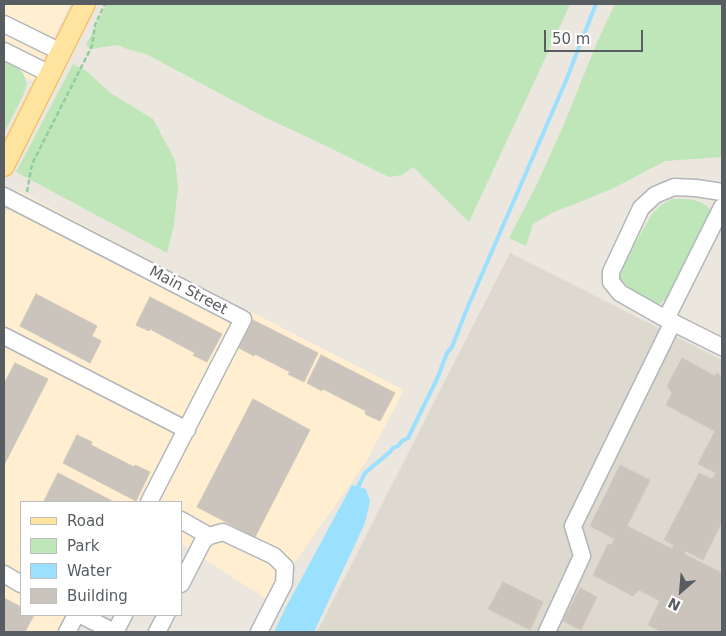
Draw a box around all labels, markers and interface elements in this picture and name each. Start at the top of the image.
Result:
scale bar [546,20,645,52]
text: 50 m [552,30,590,48]
street label: Main Street [146,263,230,319]
legend [20,501,182,616]
text: Road [67,512,105,530]
text: Park [67,537,99,555]
text: Water [67,562,111,580]
north arrow [656,566,706,616]
text: Building [67,587,128,605]
text: N [665,595,683,614]

